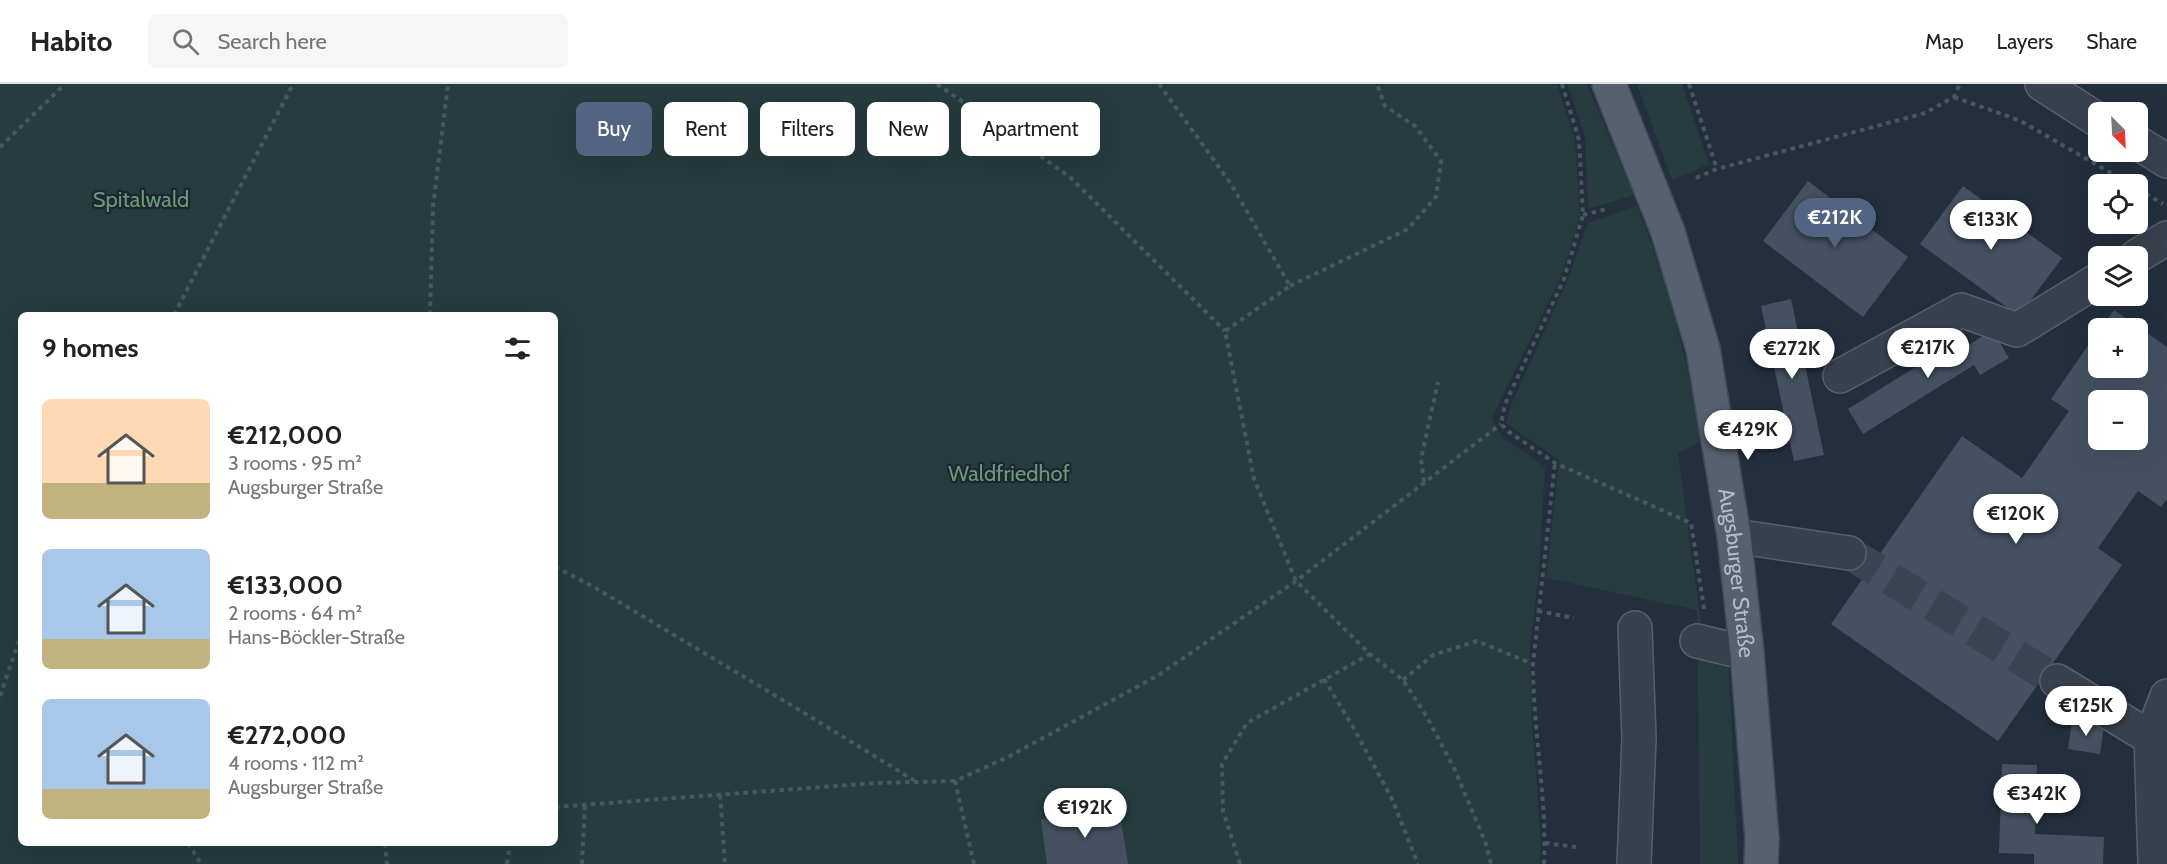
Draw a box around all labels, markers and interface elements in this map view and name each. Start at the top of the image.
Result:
search box [148,14,568,68]
text: Habito [30,24,112,58]
icon: search [169,25,202,58]
text: Search here [217,28,327,55]
text: Map [1925,29,1964,54]
text: Layers [1997,29,2053,54]
text: Share [2086,29,2137,54]
chip: Buy [576,102,652,156]
chip: Rent [664,102,748,156]
chip: Filters [760,102,855,156]
chip: New [867,102,949,156]
chip: Apartment [961,102,1100,156]
north arrow [2088,102,2148,162]
map controls [2088,102,2148,450]
button: locate [2088,174,2148,234]
park label: Spitalwald [93,186,189,213]
pin: €212K [1793,198,1877,249]
pin: €133K [1949,200,2033,251]
text: €212K [1808,205,1862,229]
text: €133K [1964,207,2018,231]
button: layers [2088,246,2148,306]
button: + [2088,318,2148,378]
pin: €217K [1886,328,1970,379]
pin: €272K [1750,329,1834,380]
text: 9 homes [42,332,139,364]
icon: filters [501,332,534,365]
text: €217K [1901,335,1955,359]
text: €272K [1764,336,1820,360]
button: − [2088,390,2148,450]
pin: €429K [1706,410,1790,461]
text: €429K [1718,417,1778,441]
text: €212,000 [228,419,343,451]
icon: home [90,423,162,495]
text: 3 rooms · 95 m² [228,451,362,475]
park label: Waldfriedhof [948,460,1070,487]
text: Augsburger Straße [228,475,383,499]
street label: Augsburger Straße [1713,486,1761,659]
pin: €120K [1974,494,2058,545]
text: €120K [1987,501,2045,525]
text: €133,000 [228,569,343,601]
icon: home [90,573,162,645]
text: 2 rooms · 64 m² [228,601,362,625]
text: Hans-Böckler-Straße [228,625,405,649]
pin: €125K [2044,686,2128,737]
text: €125K [2059,693,2113,717]
text: €272,000 [228,719,346,751]
icon: home [90,723,162,795]
text: 4 rooms · 112 m² [228,751,364,775]
pin: €342K [1995,774,2079,825]
text: Augsburger Straße [228,775,383,799]
text: €342K [2007,781,2067,805]
pin: €192K [1043,788,1127,839]
text: €192K [1058,795,1112,819]

